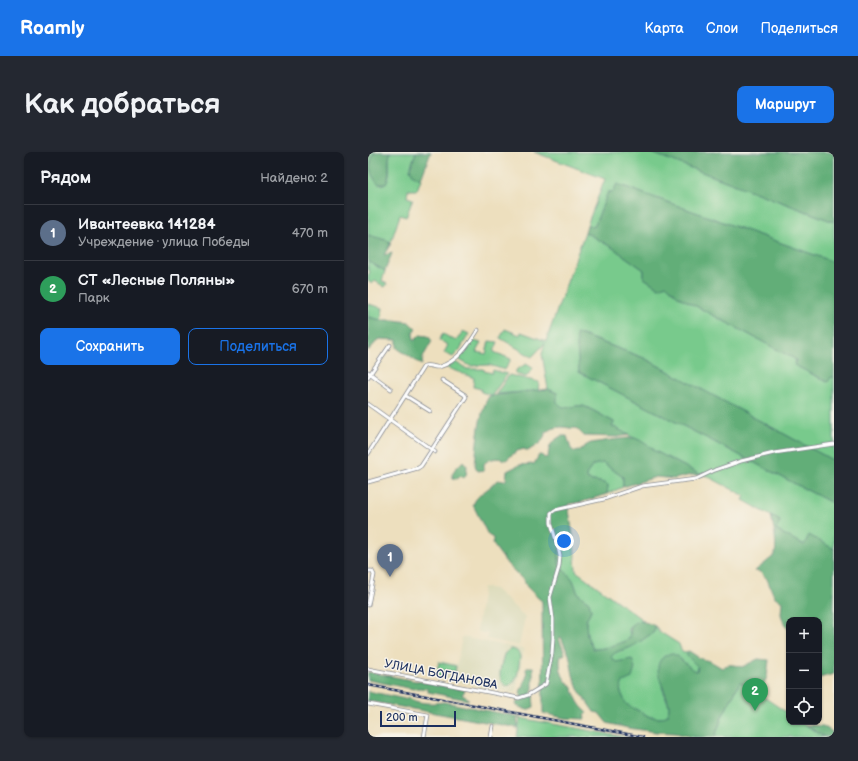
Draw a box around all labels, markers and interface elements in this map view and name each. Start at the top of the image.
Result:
text: Roamly [20,17,84,40]
text: Карта [644,20,684,37]
text: Слои [706,20,738,37]
text: Поделиться [760,20,838,37]
button: Маршрут [737,86,834,123]
text: Как добраться [24,88,221,121]
text: Рядом [40,168,91,188]
text: Найдено: 2 [260,170,328,186]
text: Ивантеевка 141284 [78,215,215,234]
text: 1 [50,225,56,241]
text: 470 m [292,225,328,241]
text: Учреждение · улица Победы [78,234,250,250]
text: СТ «Лесные Поляны» [78,271,235,290]
text: 2 [49,281,57,297]
text: 670 m [292,281,328,297]
text: Парк [78,290,110,306]
button: Сохранить [40,328,180,365]
button: Поделиться [188,328,328,365]
your location [554,531,574,551]
pin: 1 [377,544,403,577]
map controls [786,617,822,725]
button: + [786,617,822,653]
button: − [786,653,822,689]
street label: УЛИЦА БОГДАНОВА [383,656,500,693]
pin: 2 [742,678,768,711]
button: locate [786,689,822,725]
scale bar [380,709,456,728]
text: 200 m [386,711,418,724]

